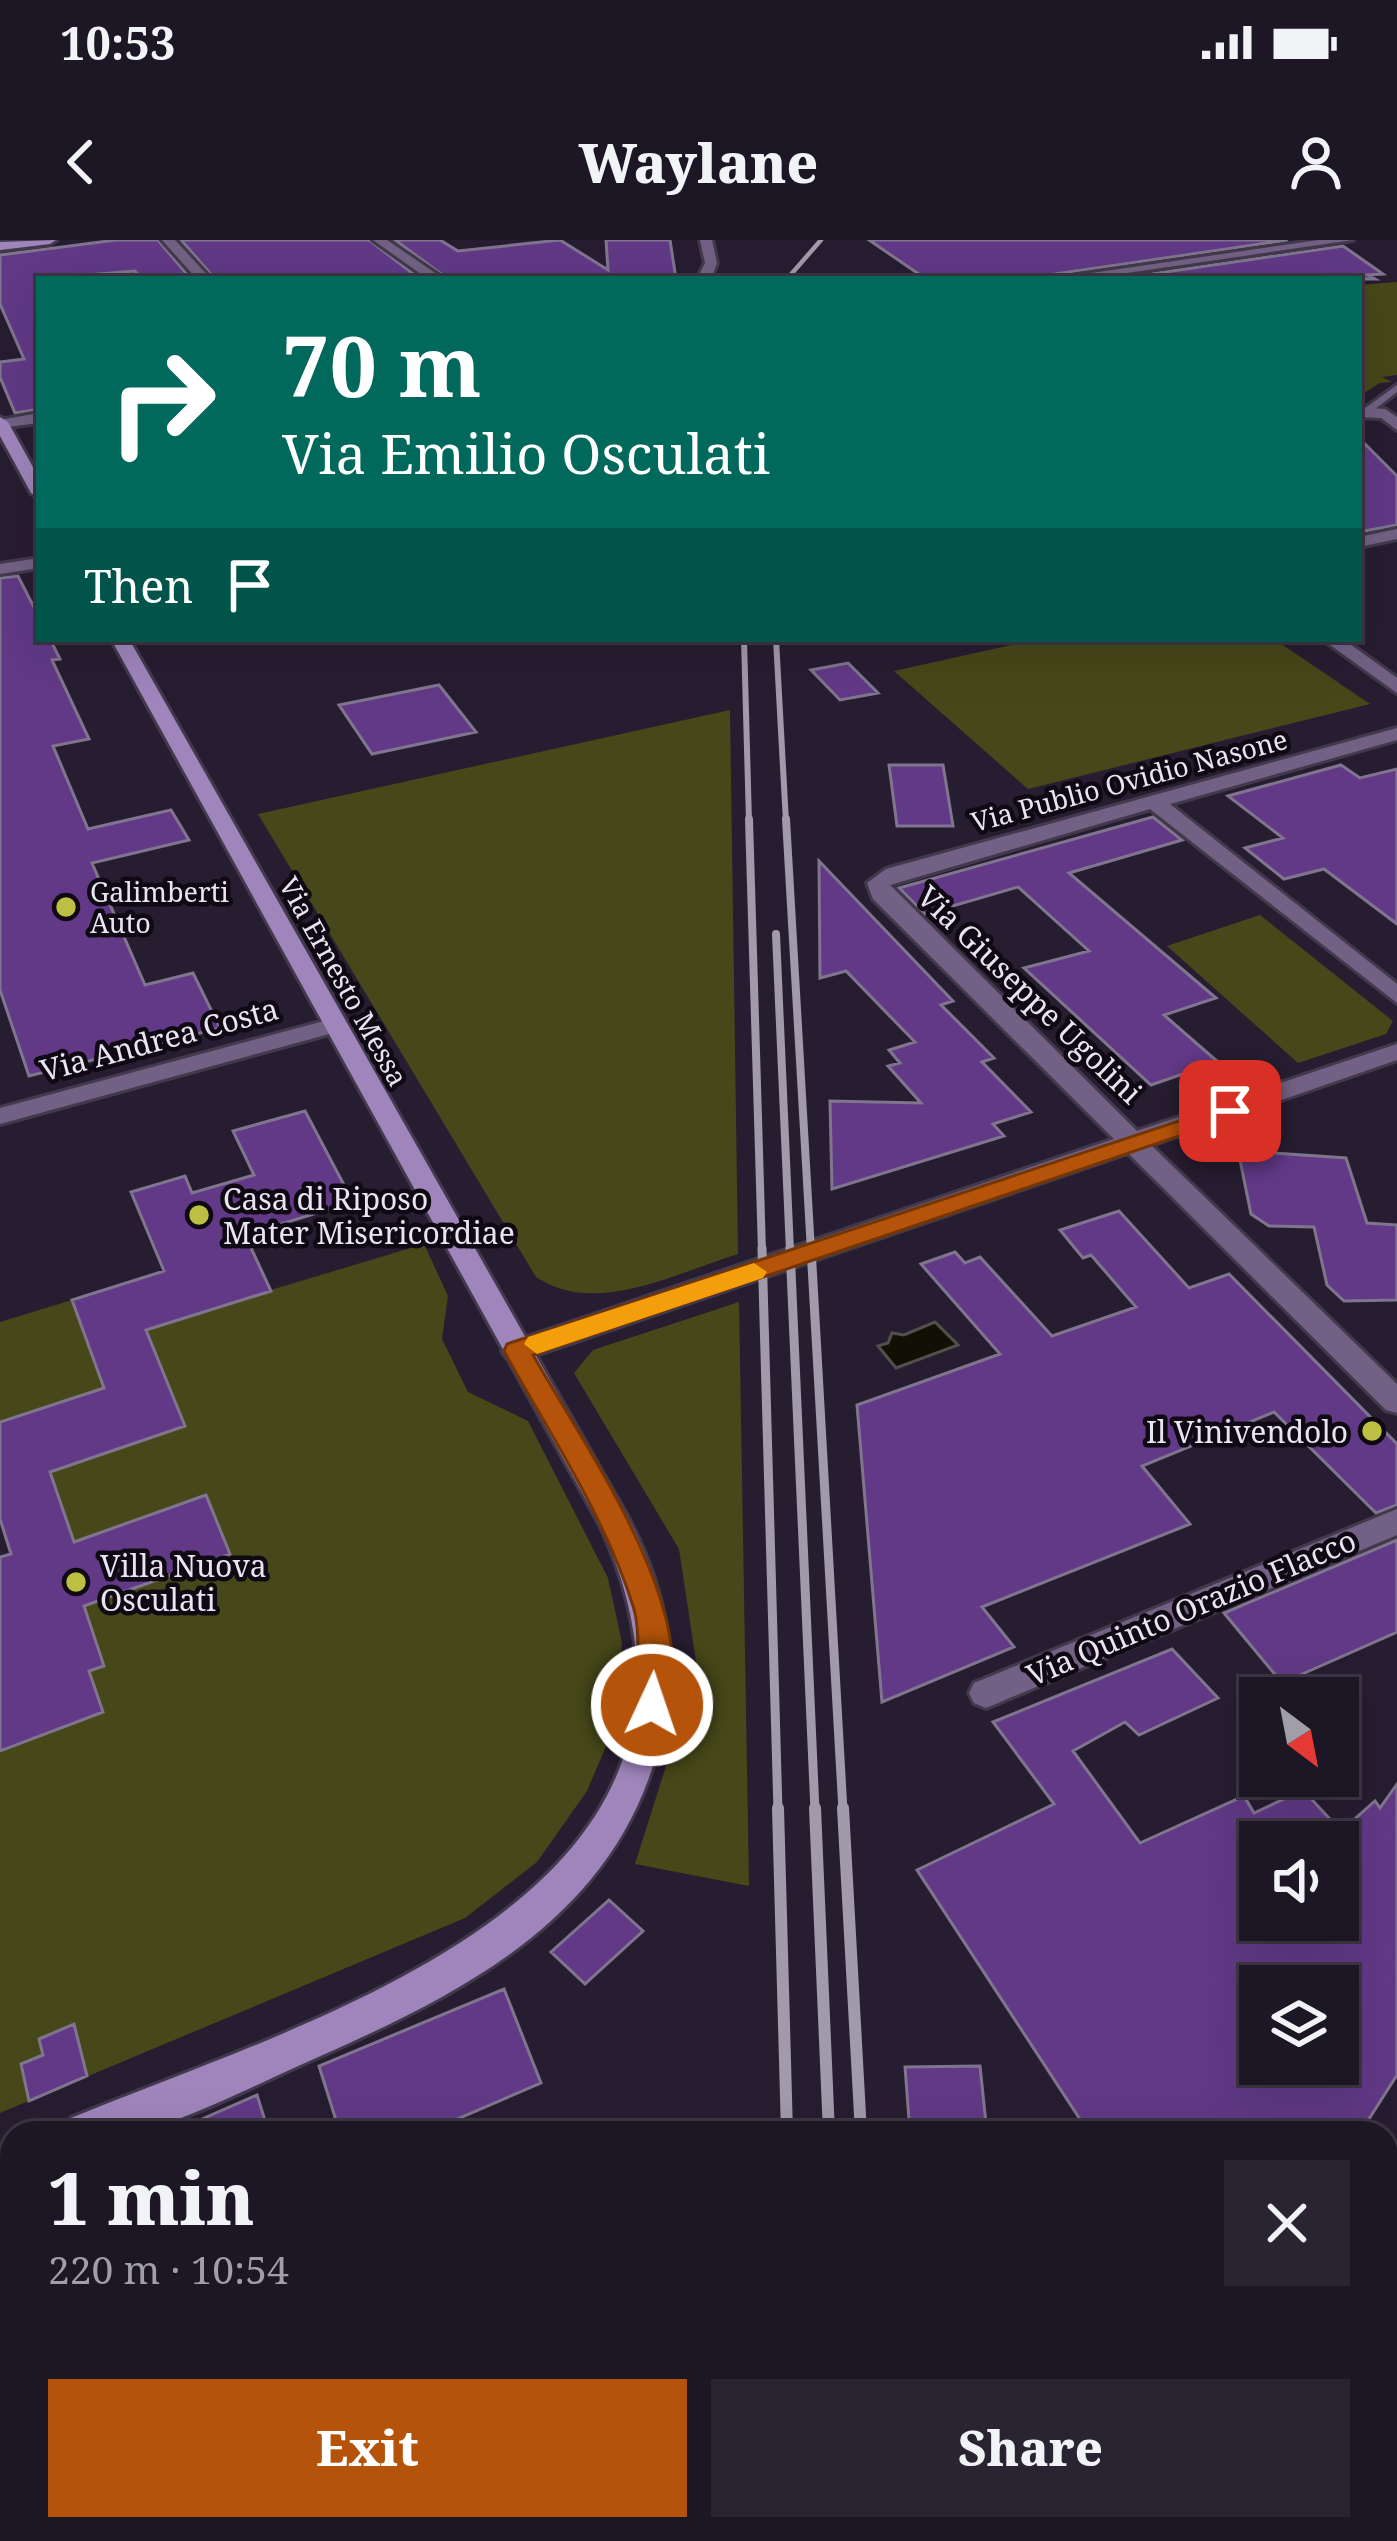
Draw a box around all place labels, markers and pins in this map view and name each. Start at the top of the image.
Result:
place label: Galimberti Auto [90,873,229,941]
marker: Galimberti Auto [53,894,79,920]
pin [1179,1060,1281,1162]
place label: Casa di Riposo Mater Misericordiae [223,1178,515,1253]
marker: Casa di Riposo Mater Misericordiae [186,1202,212,1228]
place label: Il Vinivendolo [1146,1411,1348,1452]
marker: Il Vinivendolo [1359,1418,1385,1444]
place label: Villa Nuova Osculati [100,1545,267,1620]
marker: Villa Nuova Osculati [63,1569,89,1595]

